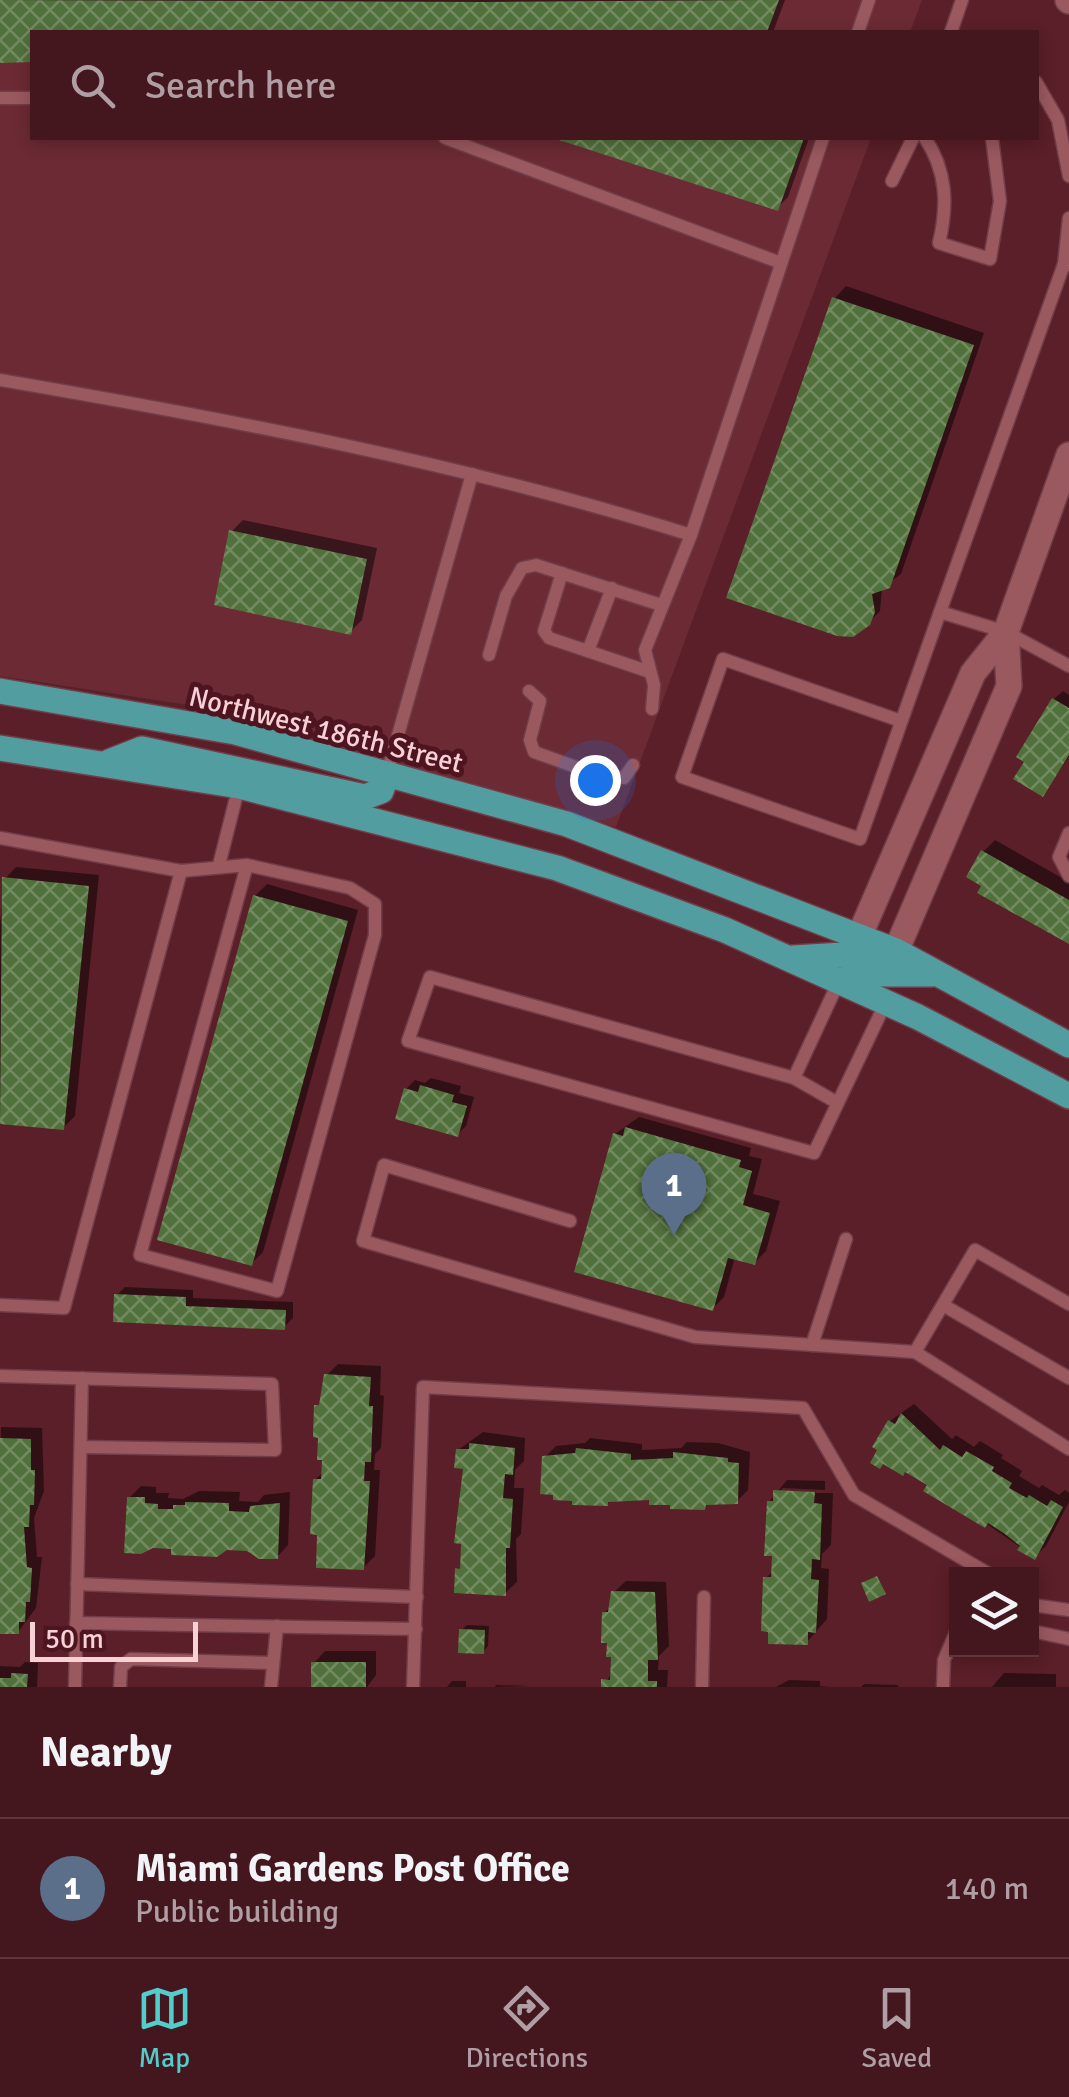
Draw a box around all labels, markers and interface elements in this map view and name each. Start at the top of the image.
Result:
search box [30,30,1039,140]
icon: search [65,58,120,113]
text: Search here [145,62,337,109]
street label: Northwest 186th Street [185,680,466,780]
your location [570,755,621,806]
pin: 1 [642,1152,706,1235]
map controls [949,1567,1039,1657]
button: layers [949,1567,1039,1657]
scale bar [30,1617,198,1662]
text: 50 m [45,1622,104,1656]
text: Nearby [40,1727,172,1778]
text: Miami Gardens Post Office [135,1845,570,1892]
text: 1 [64,1869,81,1908]
text: 140 m [945,1869,1029,1908]
text: Public building [135,1892,339,1931]
tab: Map [137,1981,192,2075]
tab: Directions [466,1981,588,2075]
tab: Saved [862,1981,932,2075]

